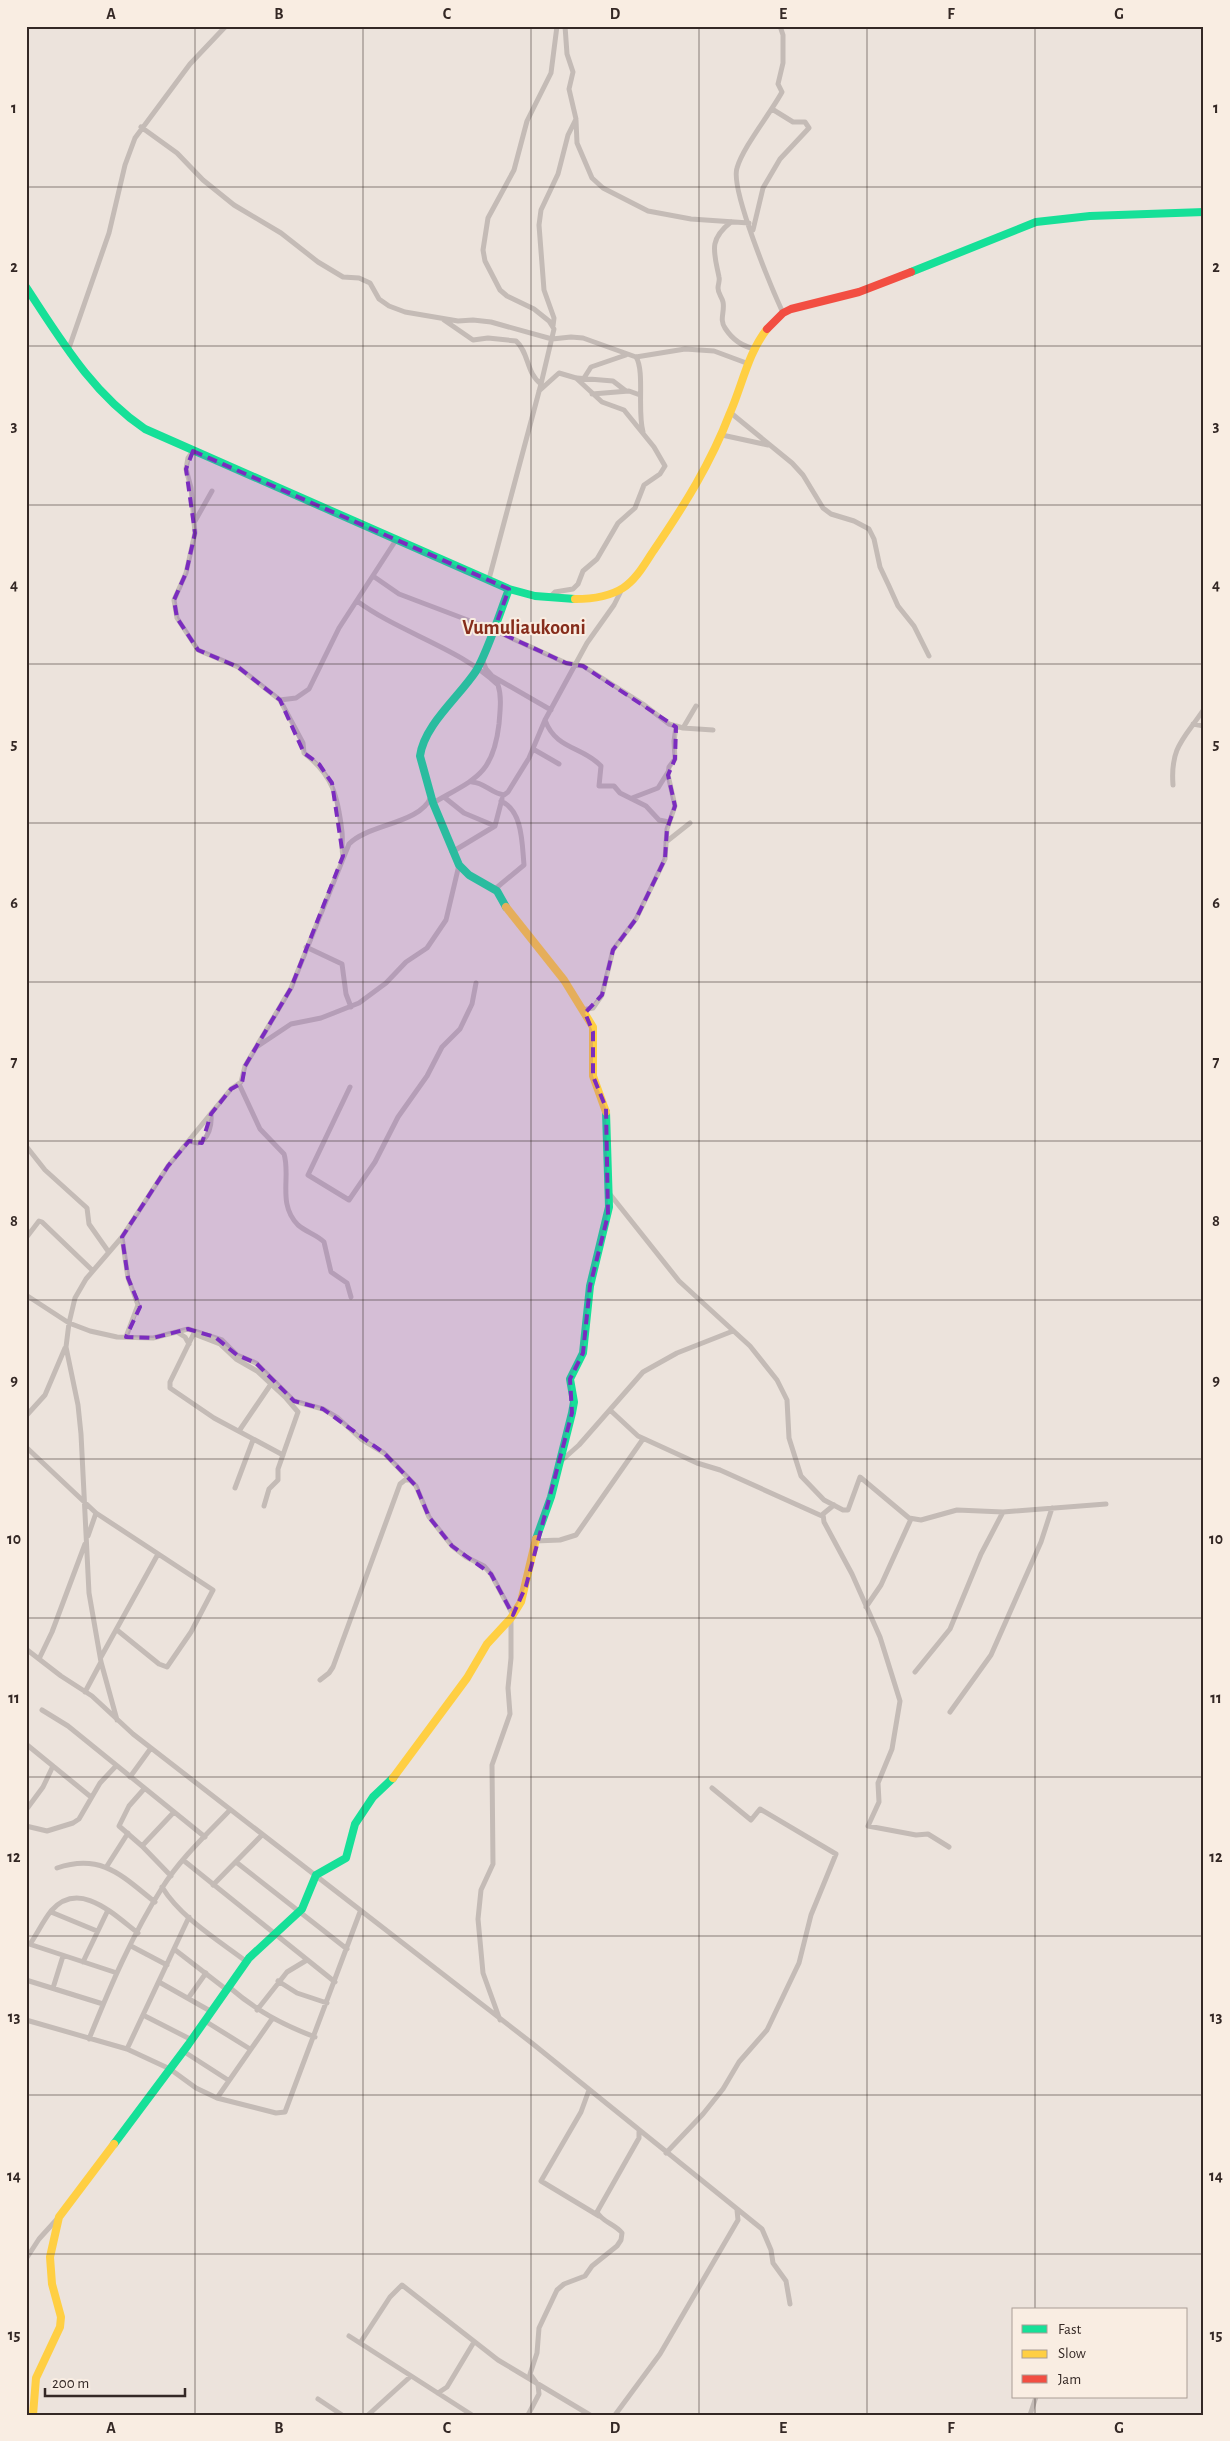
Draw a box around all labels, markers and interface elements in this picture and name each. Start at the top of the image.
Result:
text: A [106,6,116,22]
text: B [274,6,284,22]
text: C [443,6,452,22]
text: D [610,6,621,22]
text: E [779,6,787,22]
text: F [947,6,955,22]
text: G [1114,6,1124,22]
text: 1 [11,100,17,116]
text: 1 [1213,100,1219,116]
text: 2 [10,259,18,275]
text: 2 [1212,259,1220,275]
text: 3 [11,418,18,434]
text: 3 [1213,418,1220,434]
text: 4 [10,577,18,593]
text: 4 [1212,577,1220,593]
district label: Vumuliaukooni [462,618,586,638]
text: 5 [11,736,18,752]
text: 5 [1213,736,1220,752]
text: 6 [10,895,18,911]
text: 6 [1212,895,1220,911]
text: 7 [11,1054,18,1070]
text: 7 [1213,1054,1220,1070]
text: 8 [10,1213,18,1229]
text: 8 [1212,1213,1220,1229]
text: 9 [10,1372,18,1388]
text: 9 [1212,1372,1220,1388]
text: 10 [7,1531,21,1547]
text: 10 [1209,1531,1223,1547]
text: 11 [8,1690,20,1706]
text: 11 [1210,1690,1222,1706]
text: 12 [7,1849,21,1865]
text: 12 [1209,1849,1223,1865]
text: 13 [8,2009,20,2025]
text: 13 [1210,2009,1222,2025]
text: 14 [7,2168,21,2184]
text: 14 [1209,2168,1223,2184]
legend [1012,2308,1188,2398]
text: Fast [1058,2322,1082,2337]
text: 15 [8,2327,20,2343]
text: 15 [1210,2327,1222,2343]
text: Slow [1058,2346,1086,2361]
scale bar [45,2366,185,2398]
text: Jam [1058,2372,1081,2387]
text: 200 m [52,2376,89,2391]
text: A [106,2420,116,2436]
text: B [274,2420,284,2436]
text: C [443,2420,452,2436]
text: D [610,2420,621,2436]
text: E [779,2420,787,2436]
text: F [947,2420,955,2436]
text: G [1114,2420,1124,2436]

